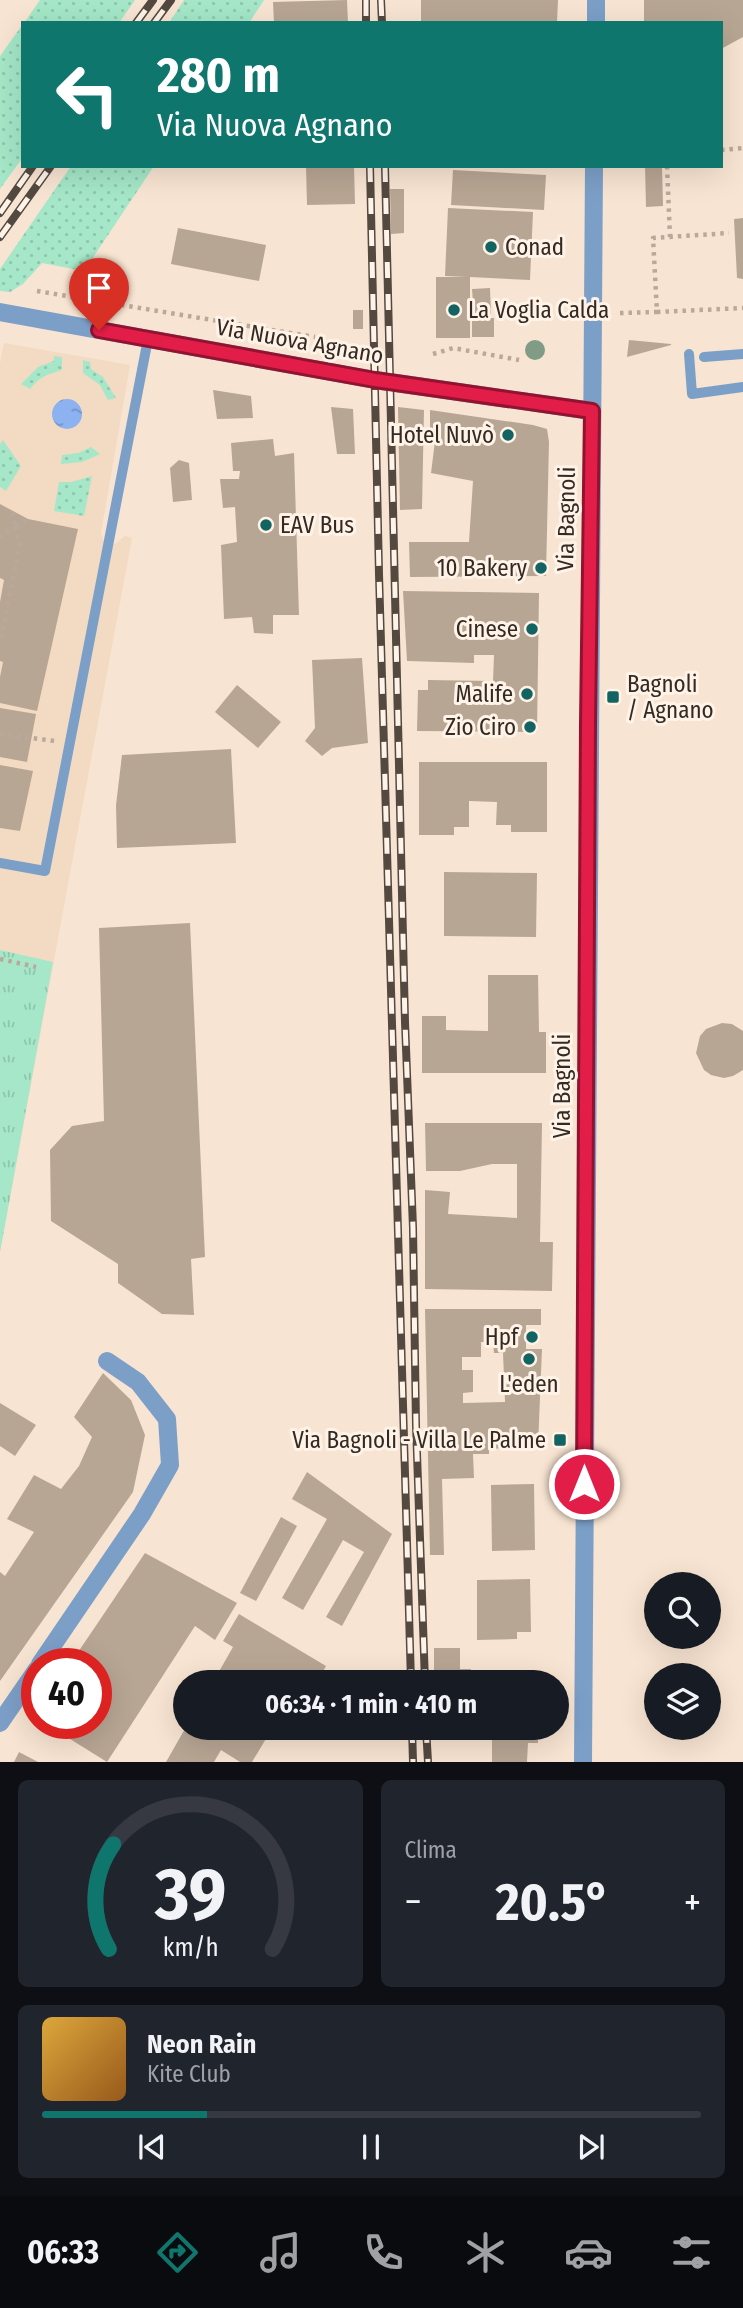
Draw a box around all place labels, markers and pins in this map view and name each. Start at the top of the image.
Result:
place label: Conad [505,233,564,261]
marker: Conad [483,239,499,255]
pin [69,258,129,330]
place label: La Voglia Calda [468,296,609,324]
marker: La Voglia Calda [446,302,462,318]
place label: Hotel Nuvò [390,421,494,449]
marker: Hotel Nuvò [500,427,516,443]
place label: EAV Bus [280,511,354,539]
marker: EAV Bus [258,517,274,533]
place label: 10 Bakery [437,554,528,582]
marker: 10 Bakery [533,560,549,576]
place label: Cinese [456,615,518,643]
marker: Cinese [524,621,540,637]
place label: Bagnoli / Agnano [627,670,714,724]
place label: Malife [456,680,513,708]
marker: Malife [519,686,535,702]
marker: Bagnoli / Agnano [605,689,621,705]
place label: Zio Ciro [445,713,516,741]
marker: Zio Ciro [522,719,538,735]
place label: Hpf [485,1323,520,1351]
marker: Hpf [524,1329,540,1345]
marker: L'eden [521,1351,537,1367]
place label: L'eden [499,1370,559,1398]
place label: Via Bagnoli - Villa Le Palme [292,1426,546,1454]
marker: Via Bagnoli - Villa Le Palme [552,1432,568,1448]

